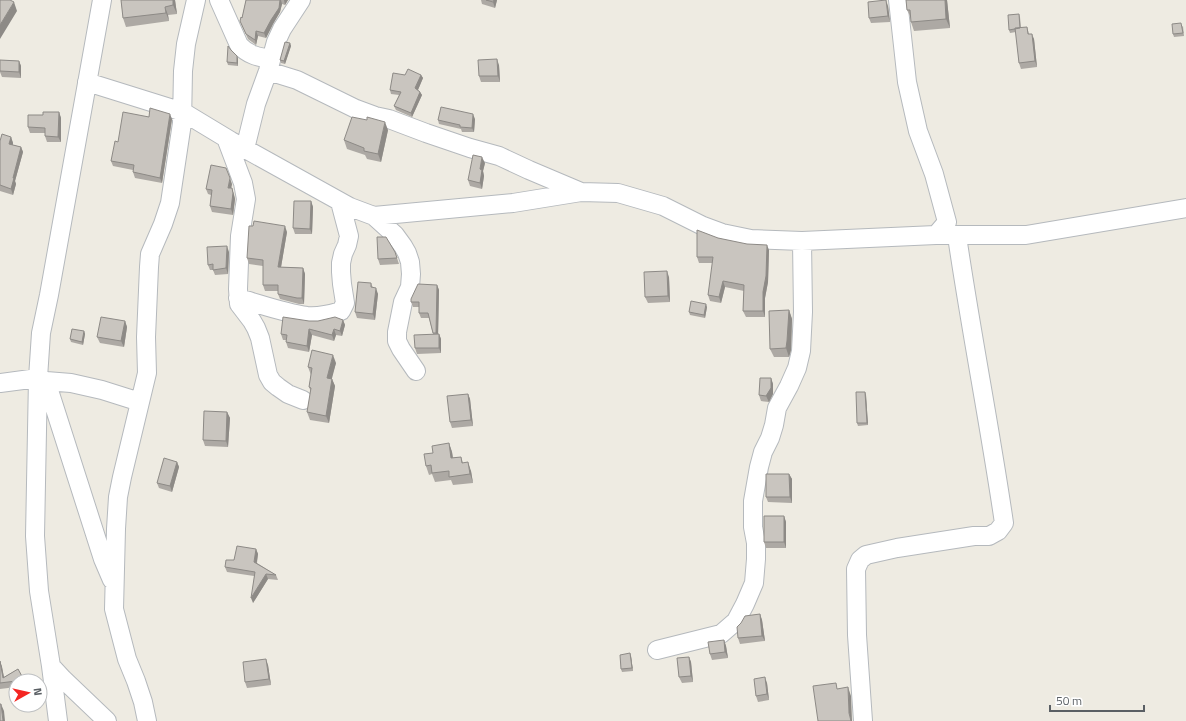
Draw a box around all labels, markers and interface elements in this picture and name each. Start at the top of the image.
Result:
north arrow [8,673,48,713]
text: N [29,687,46,696]
scale bar [1050,687,1144,713]
text: 50 m [1056,691,1082,710]

